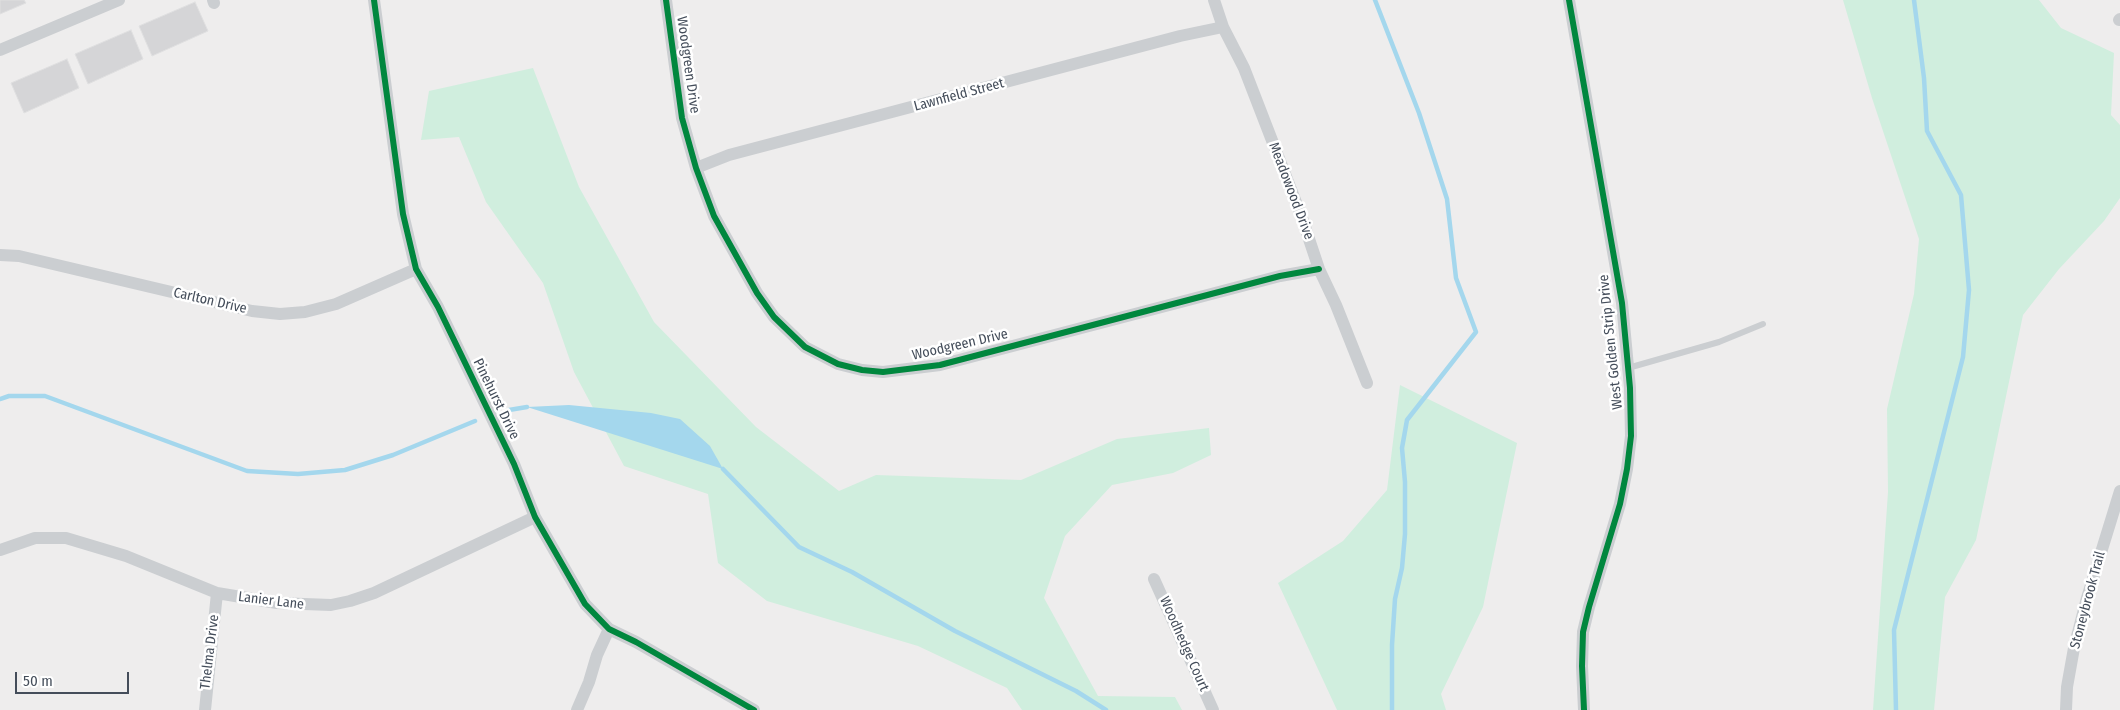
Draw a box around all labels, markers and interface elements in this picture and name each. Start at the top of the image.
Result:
street label: Woodgreen Drive [673,15,703,115]
street label: Lawnfield Street [912,75,1006,115]
street label: Meadowood Drive [1265,140,1317,242]
street label: West Golden Strip Drive [1596,274,1626,410]
street label: Carlton Drive [172,284,248,318]
street label: Woodgreen Drive [910,326,1010,364]
street label: Pinehurst Drive [469,356,523,442]
street label: Stoneybrook Trail [2067,549,2109,651]
street label: Lanier Lane [237,589,305,613]
street label: Woodhedge Court [1156,594,1212,694]
street label: Thelma Drive [197,614,223,690]
scale bar [18,662,131,694]
text: 50 m [23,672,53,690]

